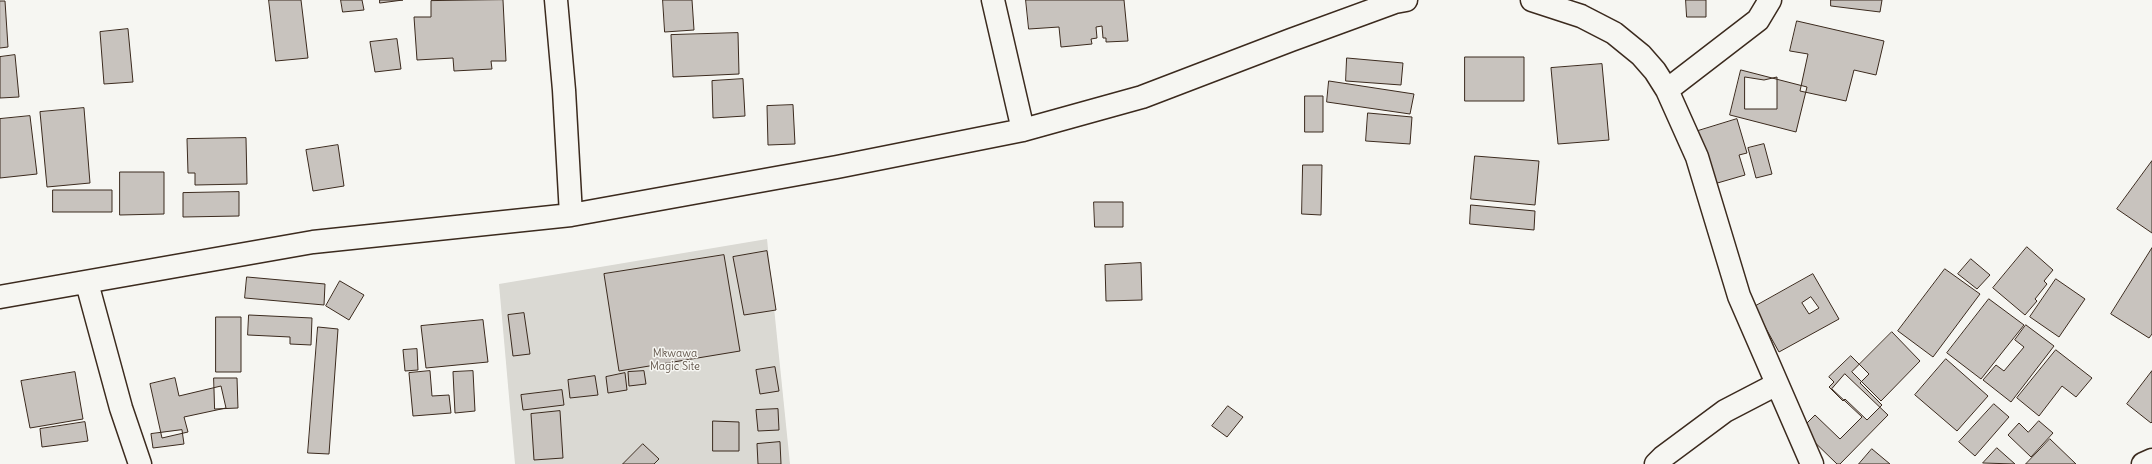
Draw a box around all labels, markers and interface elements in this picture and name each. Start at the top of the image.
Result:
park label: Mkwawa Magic Site [650,347,700,373]

